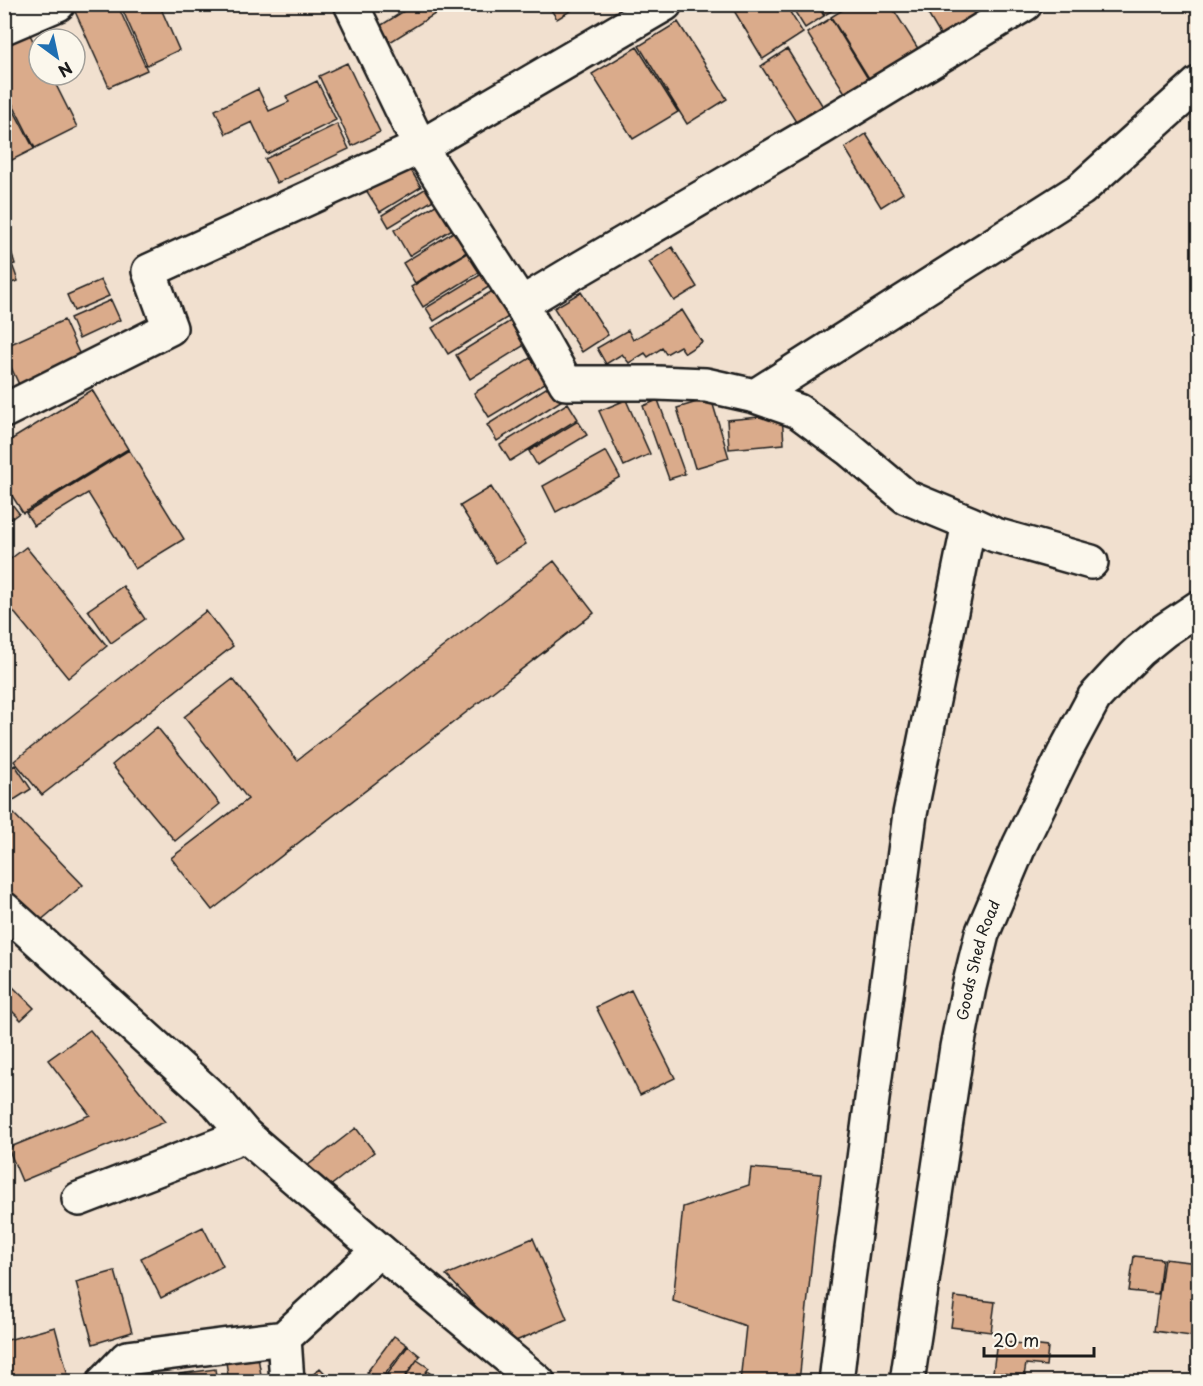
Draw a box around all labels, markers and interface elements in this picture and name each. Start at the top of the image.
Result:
north arrow [27,27,87,87]
text: N [54,57,78,84]
street label: Goods Shed Road [950,896,1005,1022]
scale bar [984,1320,1094,1358]
text: 20 m [993,1326,1039,1353]

